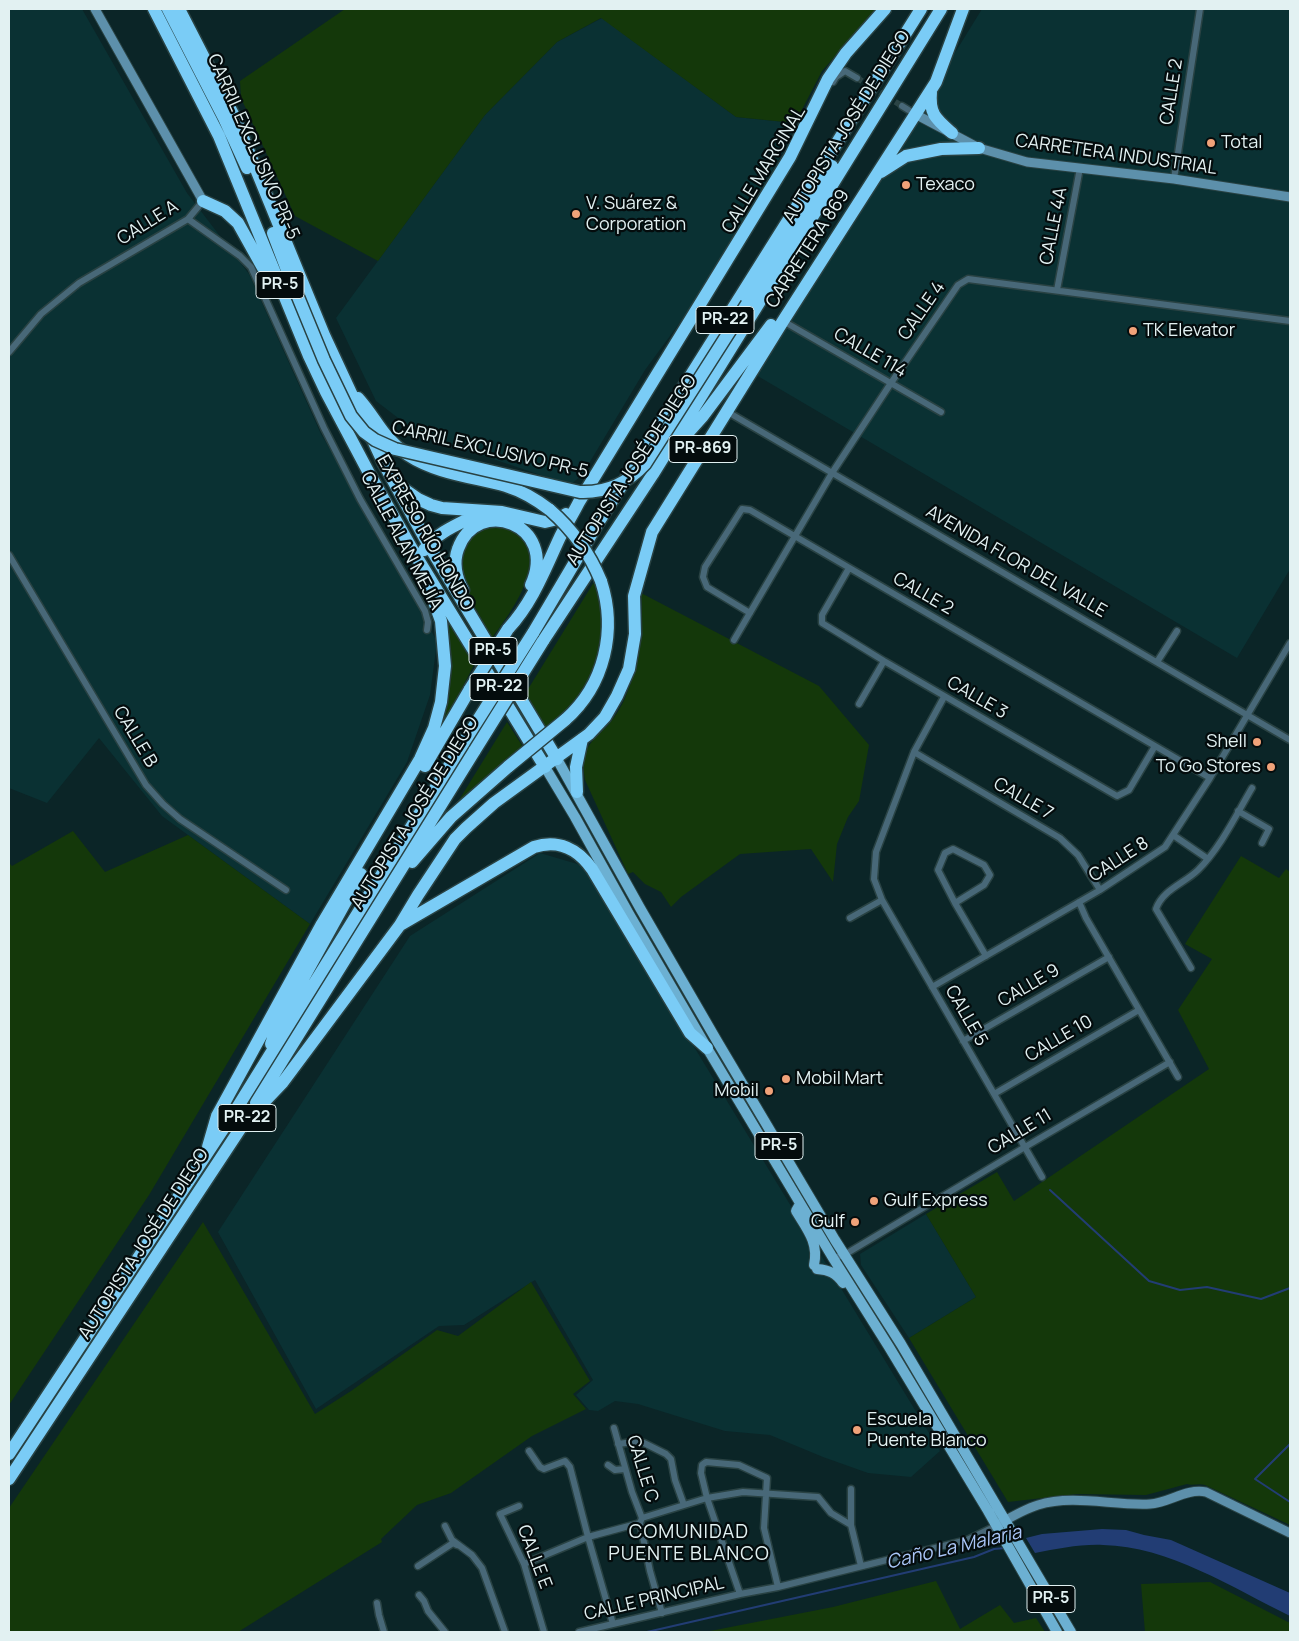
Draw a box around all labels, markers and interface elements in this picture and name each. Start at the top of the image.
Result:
street label: AUTOPISTA JOSÉ DE DIEGO [779,27,915,227]
street label: CARRIL EXCLUSIVO PR-5 [202,51,304,243]
street label: CALLE 2 [1156,58,1188,126]
street label: CALLE MARGINAL [718,103,810,237]
street label: CARRETERA INDUSTRIAL [1014,130,1218,180]
place label: Total [1221,132,1262,154]
marker: Total [1205,137,1217,149]
place label: Texaco [916,174,975,196]
marker: Texaco [900,179,912,191]
street label: CALLE 4A [1036,185,1072,267]
street label: CARRETERA 869 [762,186,854,312]
place label: V. Suárez & Corporation [586,193,686,235]
street label: CALLE A [114,196,182,250]
marker: V. Suárez & Corporation [570,208,582,220]
road number: PR-5 [256,272,304,298]
street label: CALLE 4 [894,277,950,345]
road number: PR-22 [696,306,754,334]
place label: TK Elevator [1143,320,1235,342]
street label: CALLE 114 [830,323,910,383]
marker: TK Elevator [1127,325,1139,337]
street label: AUTOPISTA JOSÉ DE DIEGO [562,371,702,569]
street label: CARRIL EXCLUSIVO PR-5 [390,417,590,483]
road number: PR-869 [669,436,737,462]
street label: EXPRESO RÍO HONDO [372,451,478,615]
street label: CALLE ALAN MEJÍA [355,468,447,614]
street label: AVENIDA FLOR DEL VALLE [922,501,1110,623]
street label: CALLE 2 [889,568,957,620]
road number: PR-5 [469,637,517,664]
street label: CALLE 3 [943,672,1011,724]
road number: PR-22 [470,674,528,700]
street label: CALLE B [108,703,162,771]
street label: AUTOPISTA JOSÉ DE DIEGO [347,713,483,913]
place label: Shell [1206,731,1247,753]
marker: Shell [1251,736,1263,748]
place label: To Go Stores [1156,756,1261,778]
marker: To Go Stores [1265,761,1277,773]
street label: CALLE 7 [989,773,1057,825]
street label: CALLE 8 [1085,833,1153,887]
street label: CALLE 9 [994,960,1064,1012]
street label: CALLE 5 [940,982,992,1050]
street label: CALLE 10 [1021,1011,1097,1067]
place label: Mobil Mart [796,1068,883,1090]
marker: Mobil Mart [780,1073,792,1085]
place label: Mobil [714,1080,759,1102]
marker: Mobil [763,1085,775,1097]
road number: PR-22 [218,1104,276,1132]
street label: CALLE 11 [984,1105,1056,1159]
road number: PR-5 [755,1132,803,1160]
street label: AUTOPISTA JOSÉ DE DIEGO [74,1145,214,1343]
place label: Gulf Express [884,1190,988,1212]
marker: Gulf Express [868,1195,880,1207]
place label: Gulf [811,1211,845,1233]
marker: Gulf [849,1216,861,1228]
place label: Escuela Puente Blanco [867,1409,987,1452]
marker: Escuela Puente Blanco [851,1424,863,1436]
street label: CALLE C [622,1433,662,1505]
water label: Caño La Malaria [884,1521,1024,1575]
street label: CALLE E [512,1522,556,1592]
district label: COMUNIDAD PUENTE BLANCO [607,1522,771,1566]
street label: CALLE PRINCIPAL [582,1572,726,1626]
road number: PR-5 [1027,1586,1075,1612]

